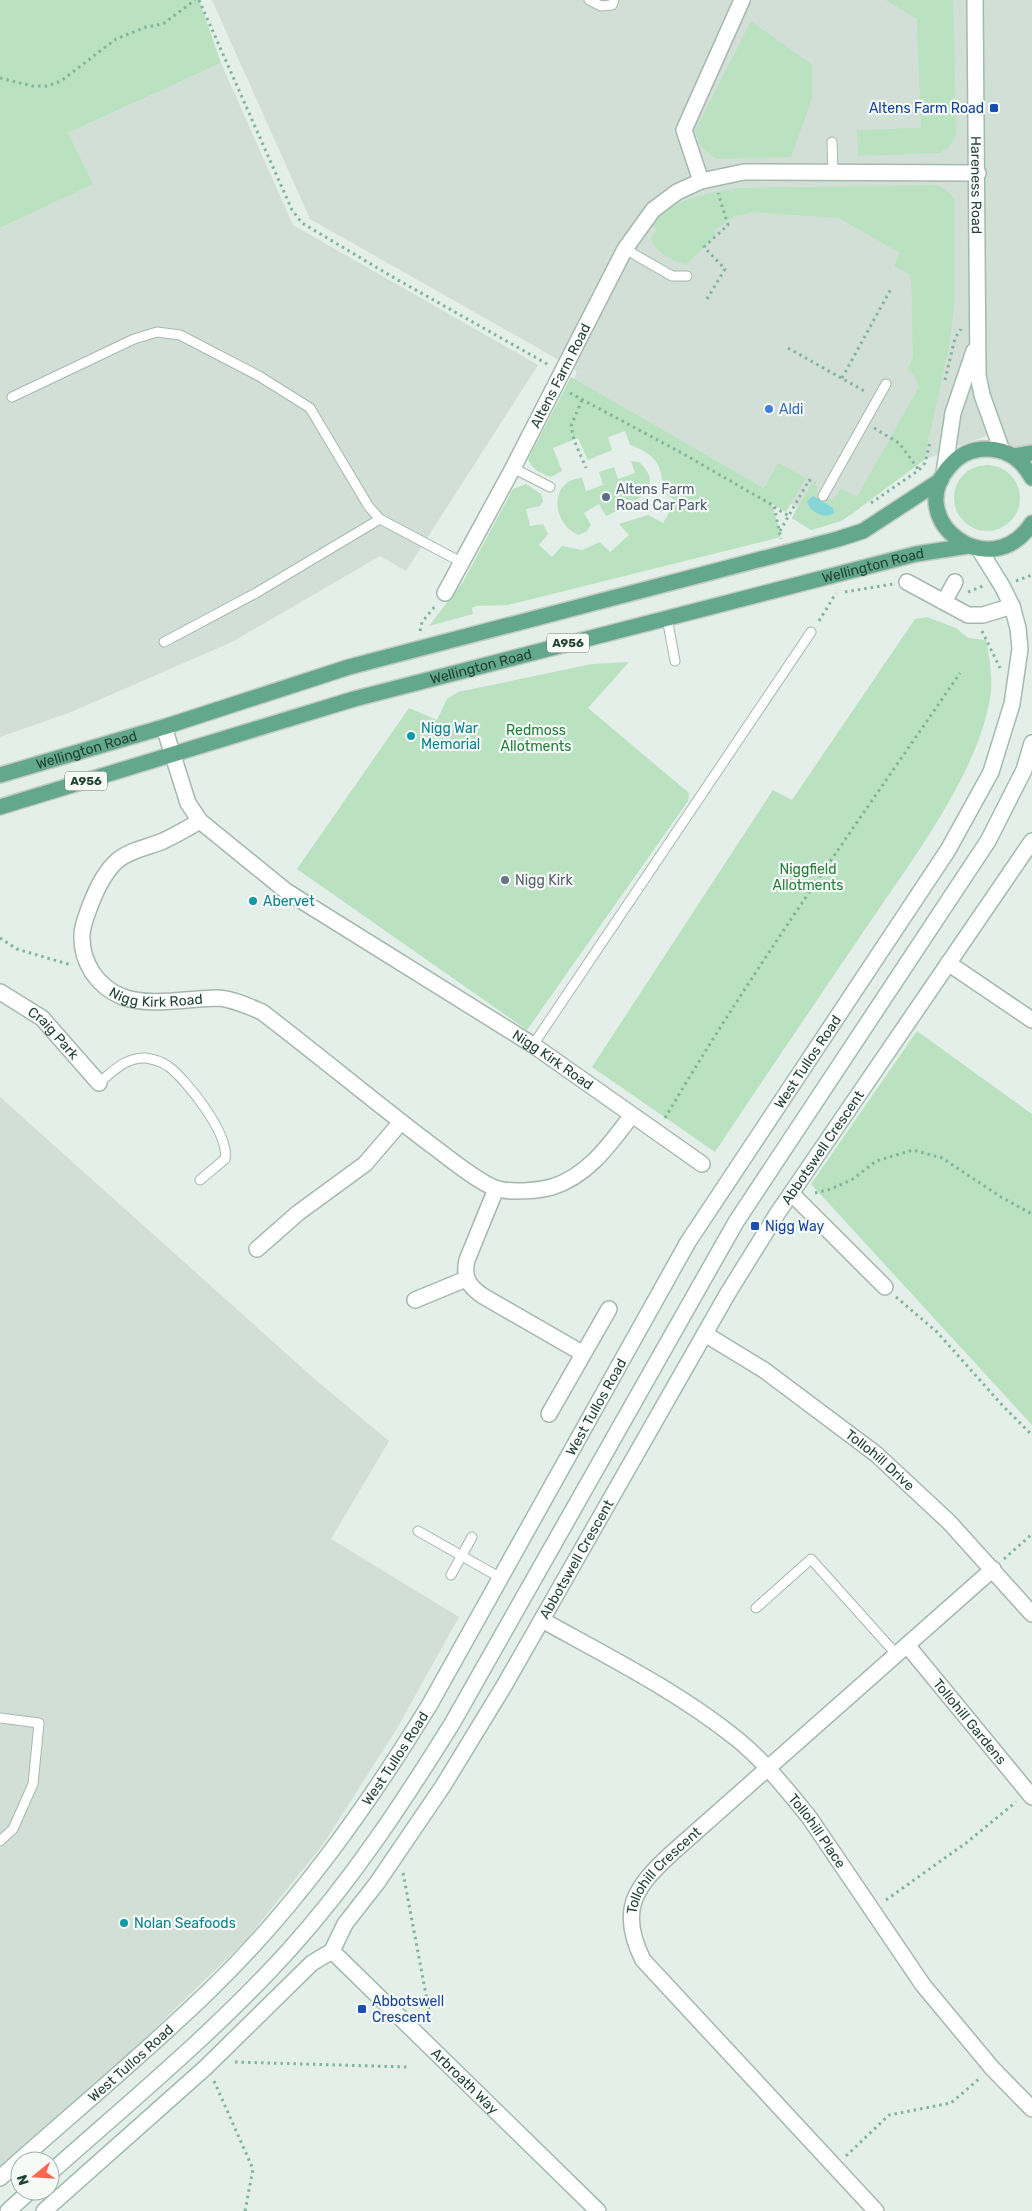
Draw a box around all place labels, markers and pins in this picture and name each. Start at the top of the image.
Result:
place label: Altens Farm Road [869,100,984,117]
marker: Altens Farm Road [988,102,1000,114]
place label: Aldi [779,401,804,418]
marker: Aldi [763,403,775,415]
place label: Altens Farm Road Car Park [616,481,708,514]
marker: Altens Farm Road Car Park [600,491,612,503]
place label: Nigg War Memorial [421,720,480,753]
marker: Nigg War Memorial [405,730,417,742]
place label: Nigg Kirk [515,872,573,889]
marker: Nigg Kirk [499,874,511,886]
place label: Abervet [263,893,315,910]
marker: Abervet [247,895,259,907]
place label: Nigg Way [765,1218,825,1235]
marker: Nigg Way [749,1220,761,1232]
place label: Nolan Seafoods [134,1915,236,1932]
marker: Nolan Seafoods [118,1917,130,1929]
place label: Abbotswell Crescent [372,1993,444,2026]
marker: Abbotswell Crescent [356,2003,368,2015]

